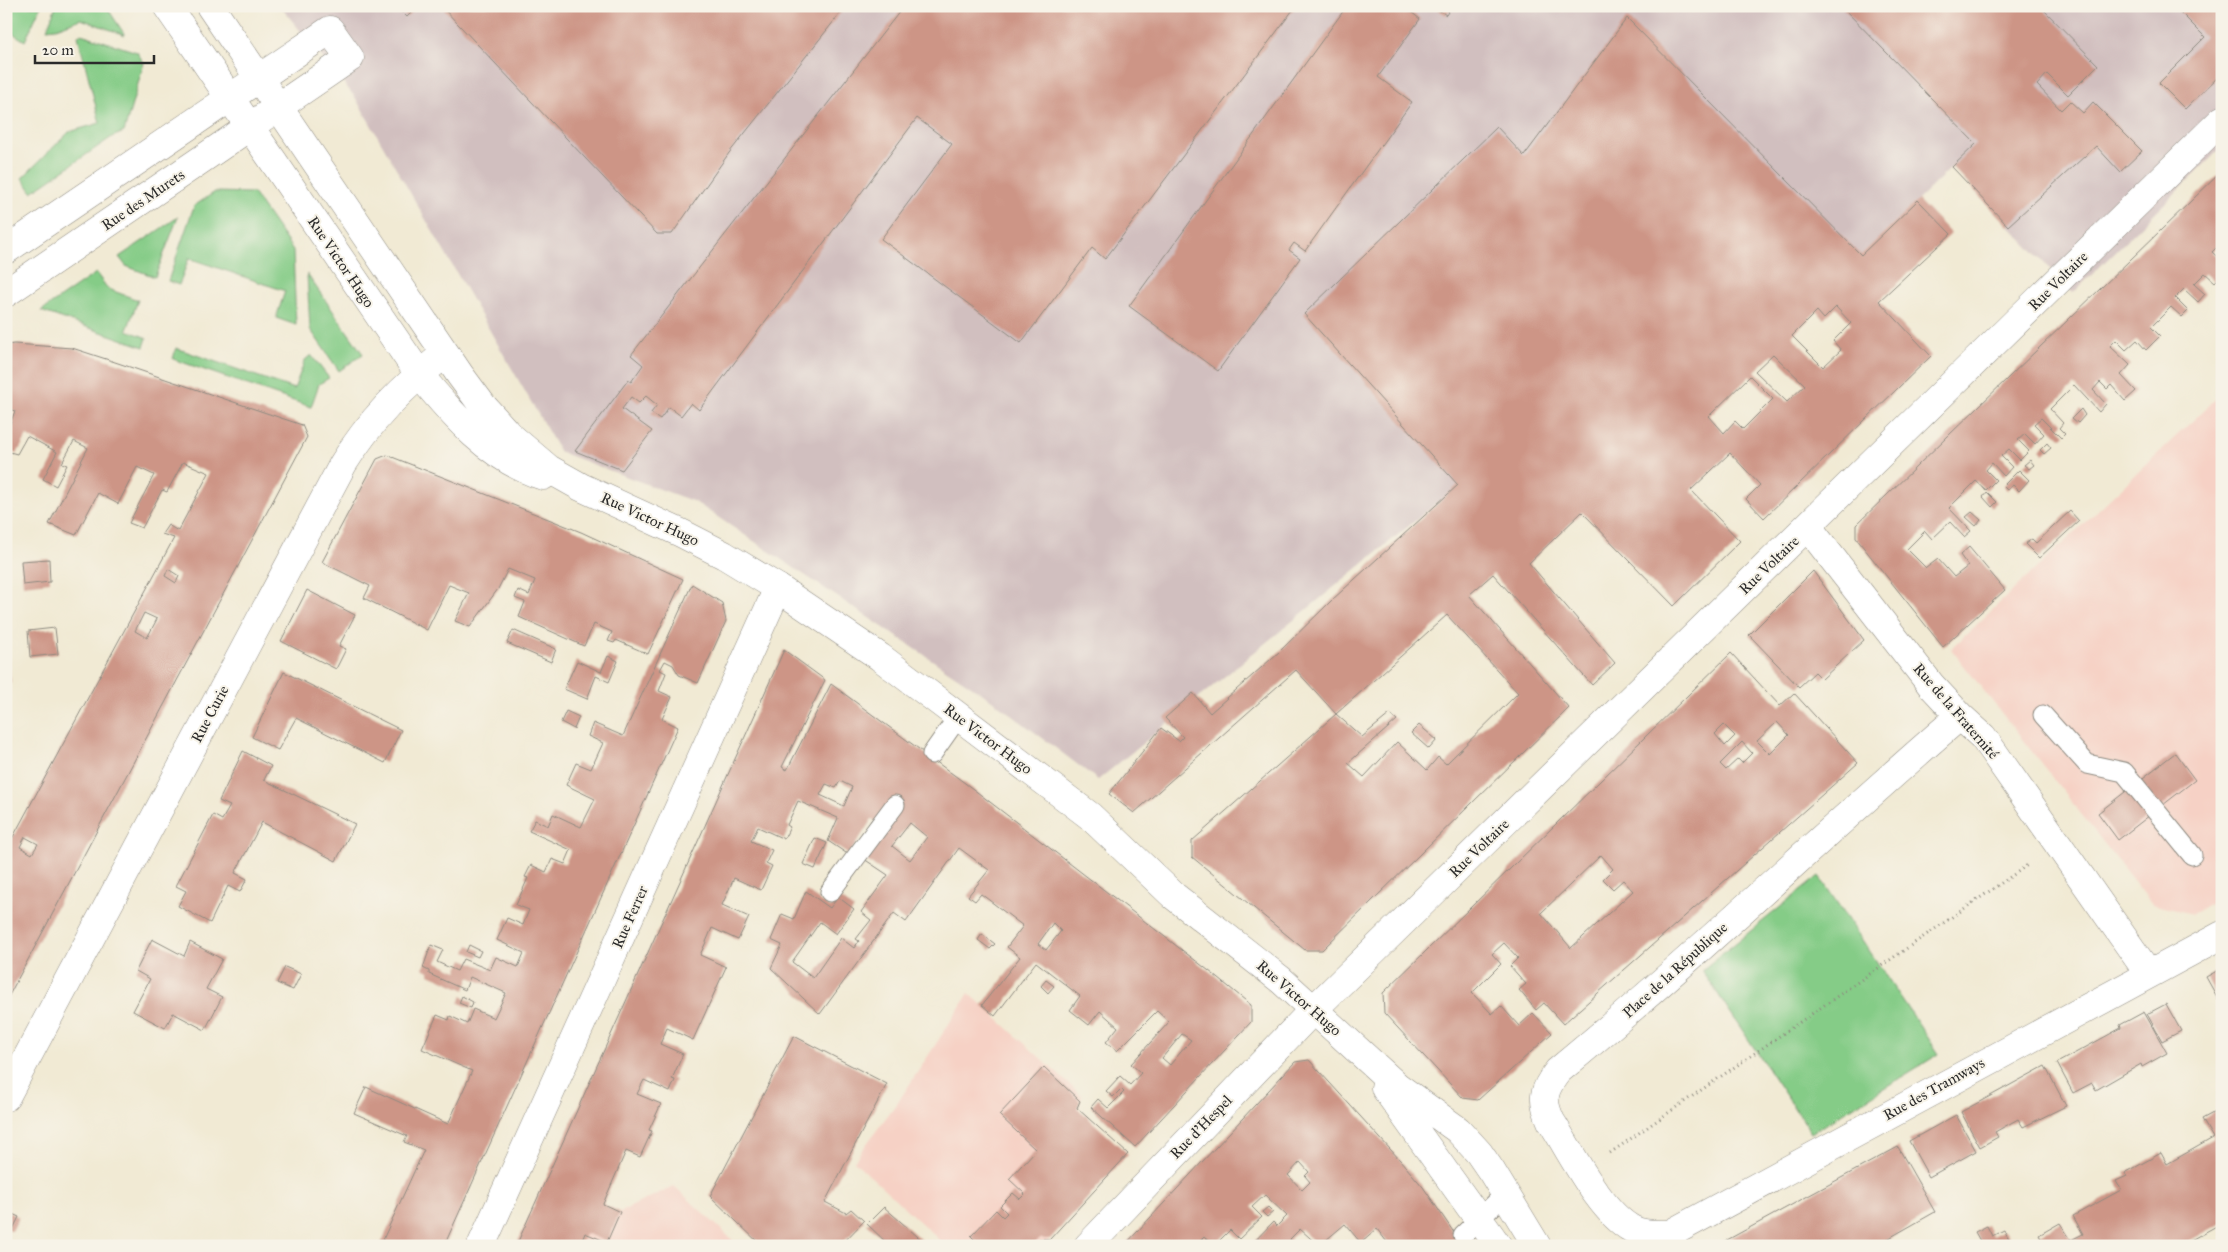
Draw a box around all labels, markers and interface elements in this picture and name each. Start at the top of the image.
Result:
scale bar [35,32,154,64]
text: 20 m [42,41,74,59]
street label: Rue des Murets [98,166,188,234]
street label: Rue Victor Hugo [304,213,378,311]
street label: Rue Voltaire [2025,248,2091,314]
street label: Rue Victor Hugo [598,488,702,550]
street label: Rue Voltaire [1735,532,1803,598]
street label: Rue de la Fraternité [1910,659,2003,763]
street label: Rue Curie [187,682,233,746]
street label: Rue Victor Hugo [940,700,1036,778]
street label: Rue Voltaire [1445,815,1513,881]
street label: Rue Ferrer [608,883,652,951]
street label: Place de la République [1619,918,1732,1022]
street label: Rue Victor Hugo [1253,956,1345,1040]
street label: Rue des Tramways [1880,1054,1988,1124]
street label: Rue d'Hespel [1166,1091,1236,1163]

